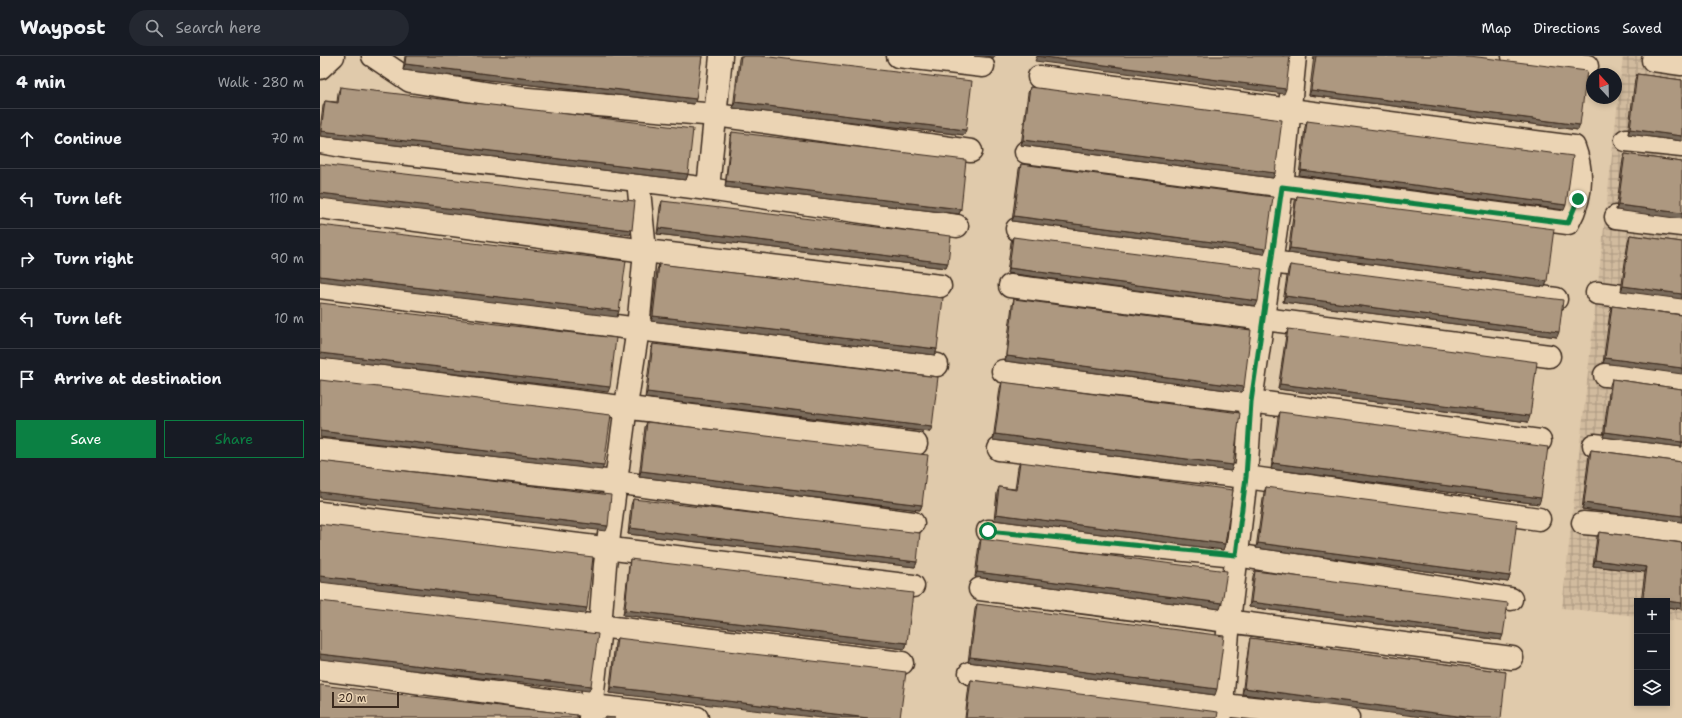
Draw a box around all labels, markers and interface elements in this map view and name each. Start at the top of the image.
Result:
search box [129,10,409,46]
text: Waypost [20,15,105,40]
icon: search [143,17,165,39]
text: Search here [175,18,261,38]
text: Map [1482,19,1512,37]
text: Directions [1534,19,1600,37]
text: Saved [1622,19,1662,37]
north arrow [1586,68,1622,104]
text: 4 min [16,71,66,93]
text: Walk · 280 m [218,74,304,91]
icon: ahead [16,128,38,150]
text: Continue [54,129,122,149]
text: 70 m [270,130,304,147]
icon: left [16,188,38,210]
text: Turn left [54,189,122,209]
text: 110 m [269,190,304,207]
route end [1569,190,1587,208]
icon: right [16,248,38,270]
text: Turn right [54,249,134,269]
text: 90 m [270,250,304,267]
icon: left [16,308,38,330]
text: Turn left [54,309,122,329]
text: 10 m [274,310,304,327]
icon: arrive [16,368,38,390]
text: Arrive at destination [54,369,222,389]
button: Save [16,420,156,458]
button: Share [164,420,304,458]
route start [979,522,997,540]
map controls [1634,598,1670,706]
button: + [1634,598,1670,634]
button: − [1634,634,1670,670]
button: layers [1634,670,1670,706]
scale bar [332,690,399,709]
text: 20 m [338,691,366,706]

